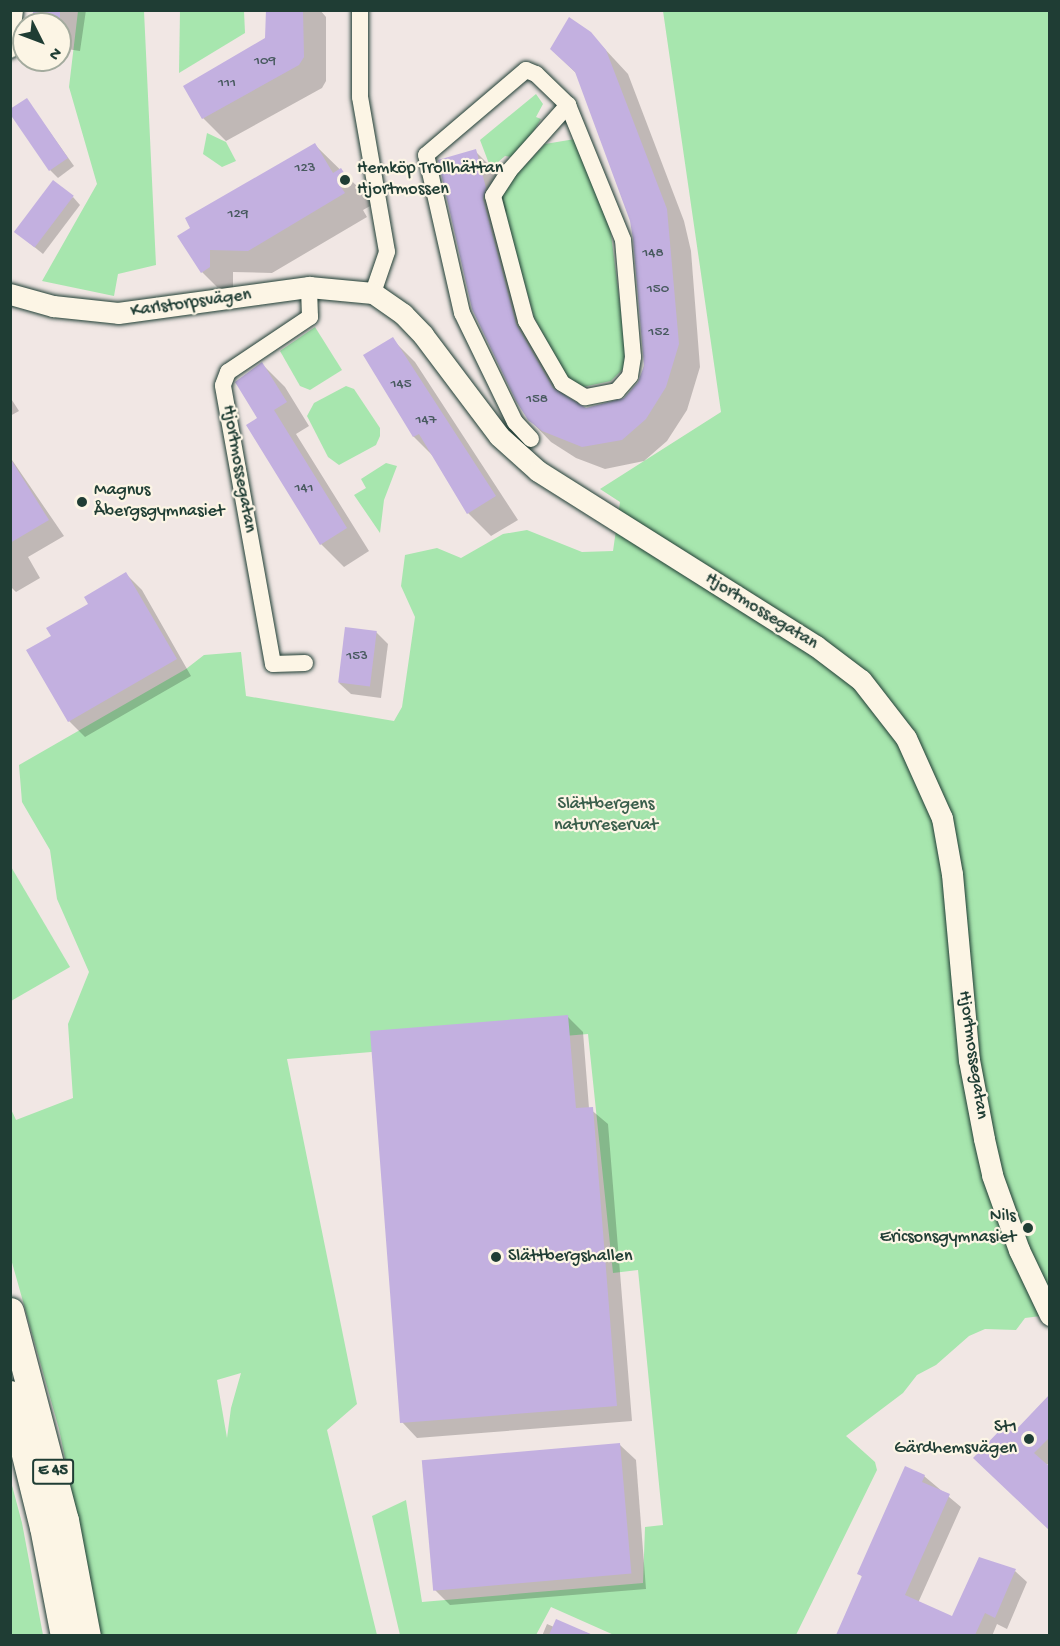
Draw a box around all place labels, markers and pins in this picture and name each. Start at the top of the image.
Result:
place label: Hemköp Trollhättan Hjortmossen [357,159,503,201]
marker: Hemköp Trollhättan Hjortmossen [338,173,352,187]
place label: Magnus Åbergsgymnasiet [94,481,224,524]
marker: Magnus Åbergsgymnasiet [75,495,89,509]
place label: Nils Ericsonsgymnasiet [880,1207,1016,1250]
marker: Nils Ericsonsgymnasiet [1021,1221,1035,1235]
place label: Slättbergshallen [508,1246,632,1268]
marker: Slättbergshallen [489,1250,503,1264]
place label: St1 Gärdhemsvägen [894,1418,1017,1460]
marker: St1 Gärdhemsvägen [1022,1432,1036,1446]

